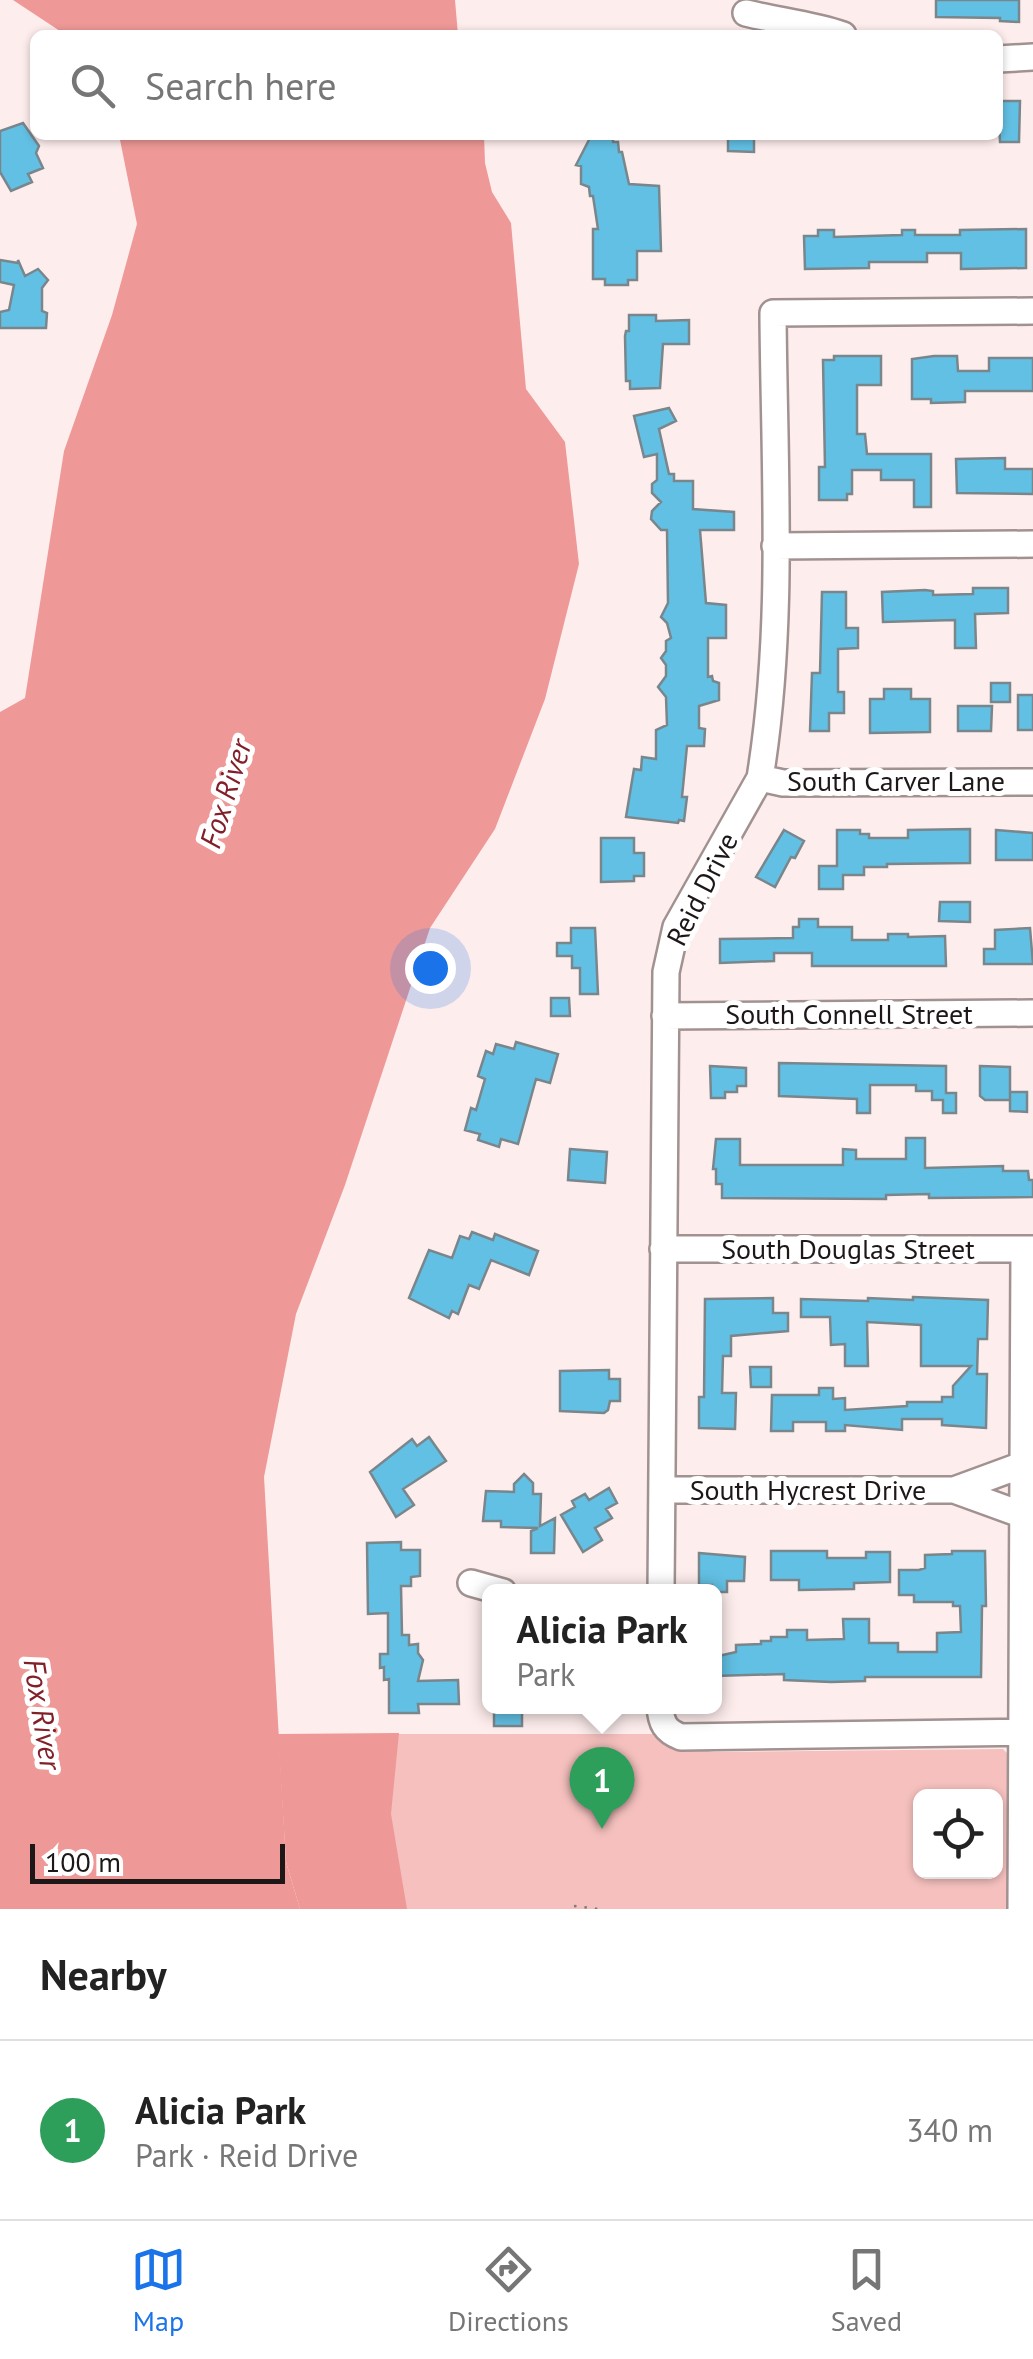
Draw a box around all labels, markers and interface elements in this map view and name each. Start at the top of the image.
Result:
search box [30,30,1003,140]
icon: search [65,58,120,113]
text: Search here [145,61,337,110]
water label: Fox River [190,732,260,853]
street label: South Carver Lane [787,762,1005,799]
street label: Reid Drive [657,826,746,952]
your location [405,943,456,994]
street label: South Connell Street [725,995,973,1032]
street label: South Douglas Street [721,1230,975,1267]
street label: South Hycrest Drive [690,1471,926,1508]
popup [482,1584,722,1714]
text: Alicia Park [516,1604,688,1653]
text: Park [516,1653,575,1695]
water label: Fox River [15,1656,72,1774]
pin: 1 [570,1746,634,1829]
map controls [913,1789,1003,1879]
button: locate [913,1789,1003,1879]
scale bar [30,1839,285,1884]
text: 100 m [45,1843,121,1880]
text: Nearby [40,1947,167,2002]
text: Alicia Park [135,2085,306,2134]
text: 1 [63,2109,82,2151]
text: 340 m [906,2109,993,2151]
text: Park · Reid Drive [135,2134,358,2176]
tab: Map [131,2242,186,2339]
tab: Directions [448,2242,569,2339]
tab: Saved [831,2242,902,2339]

